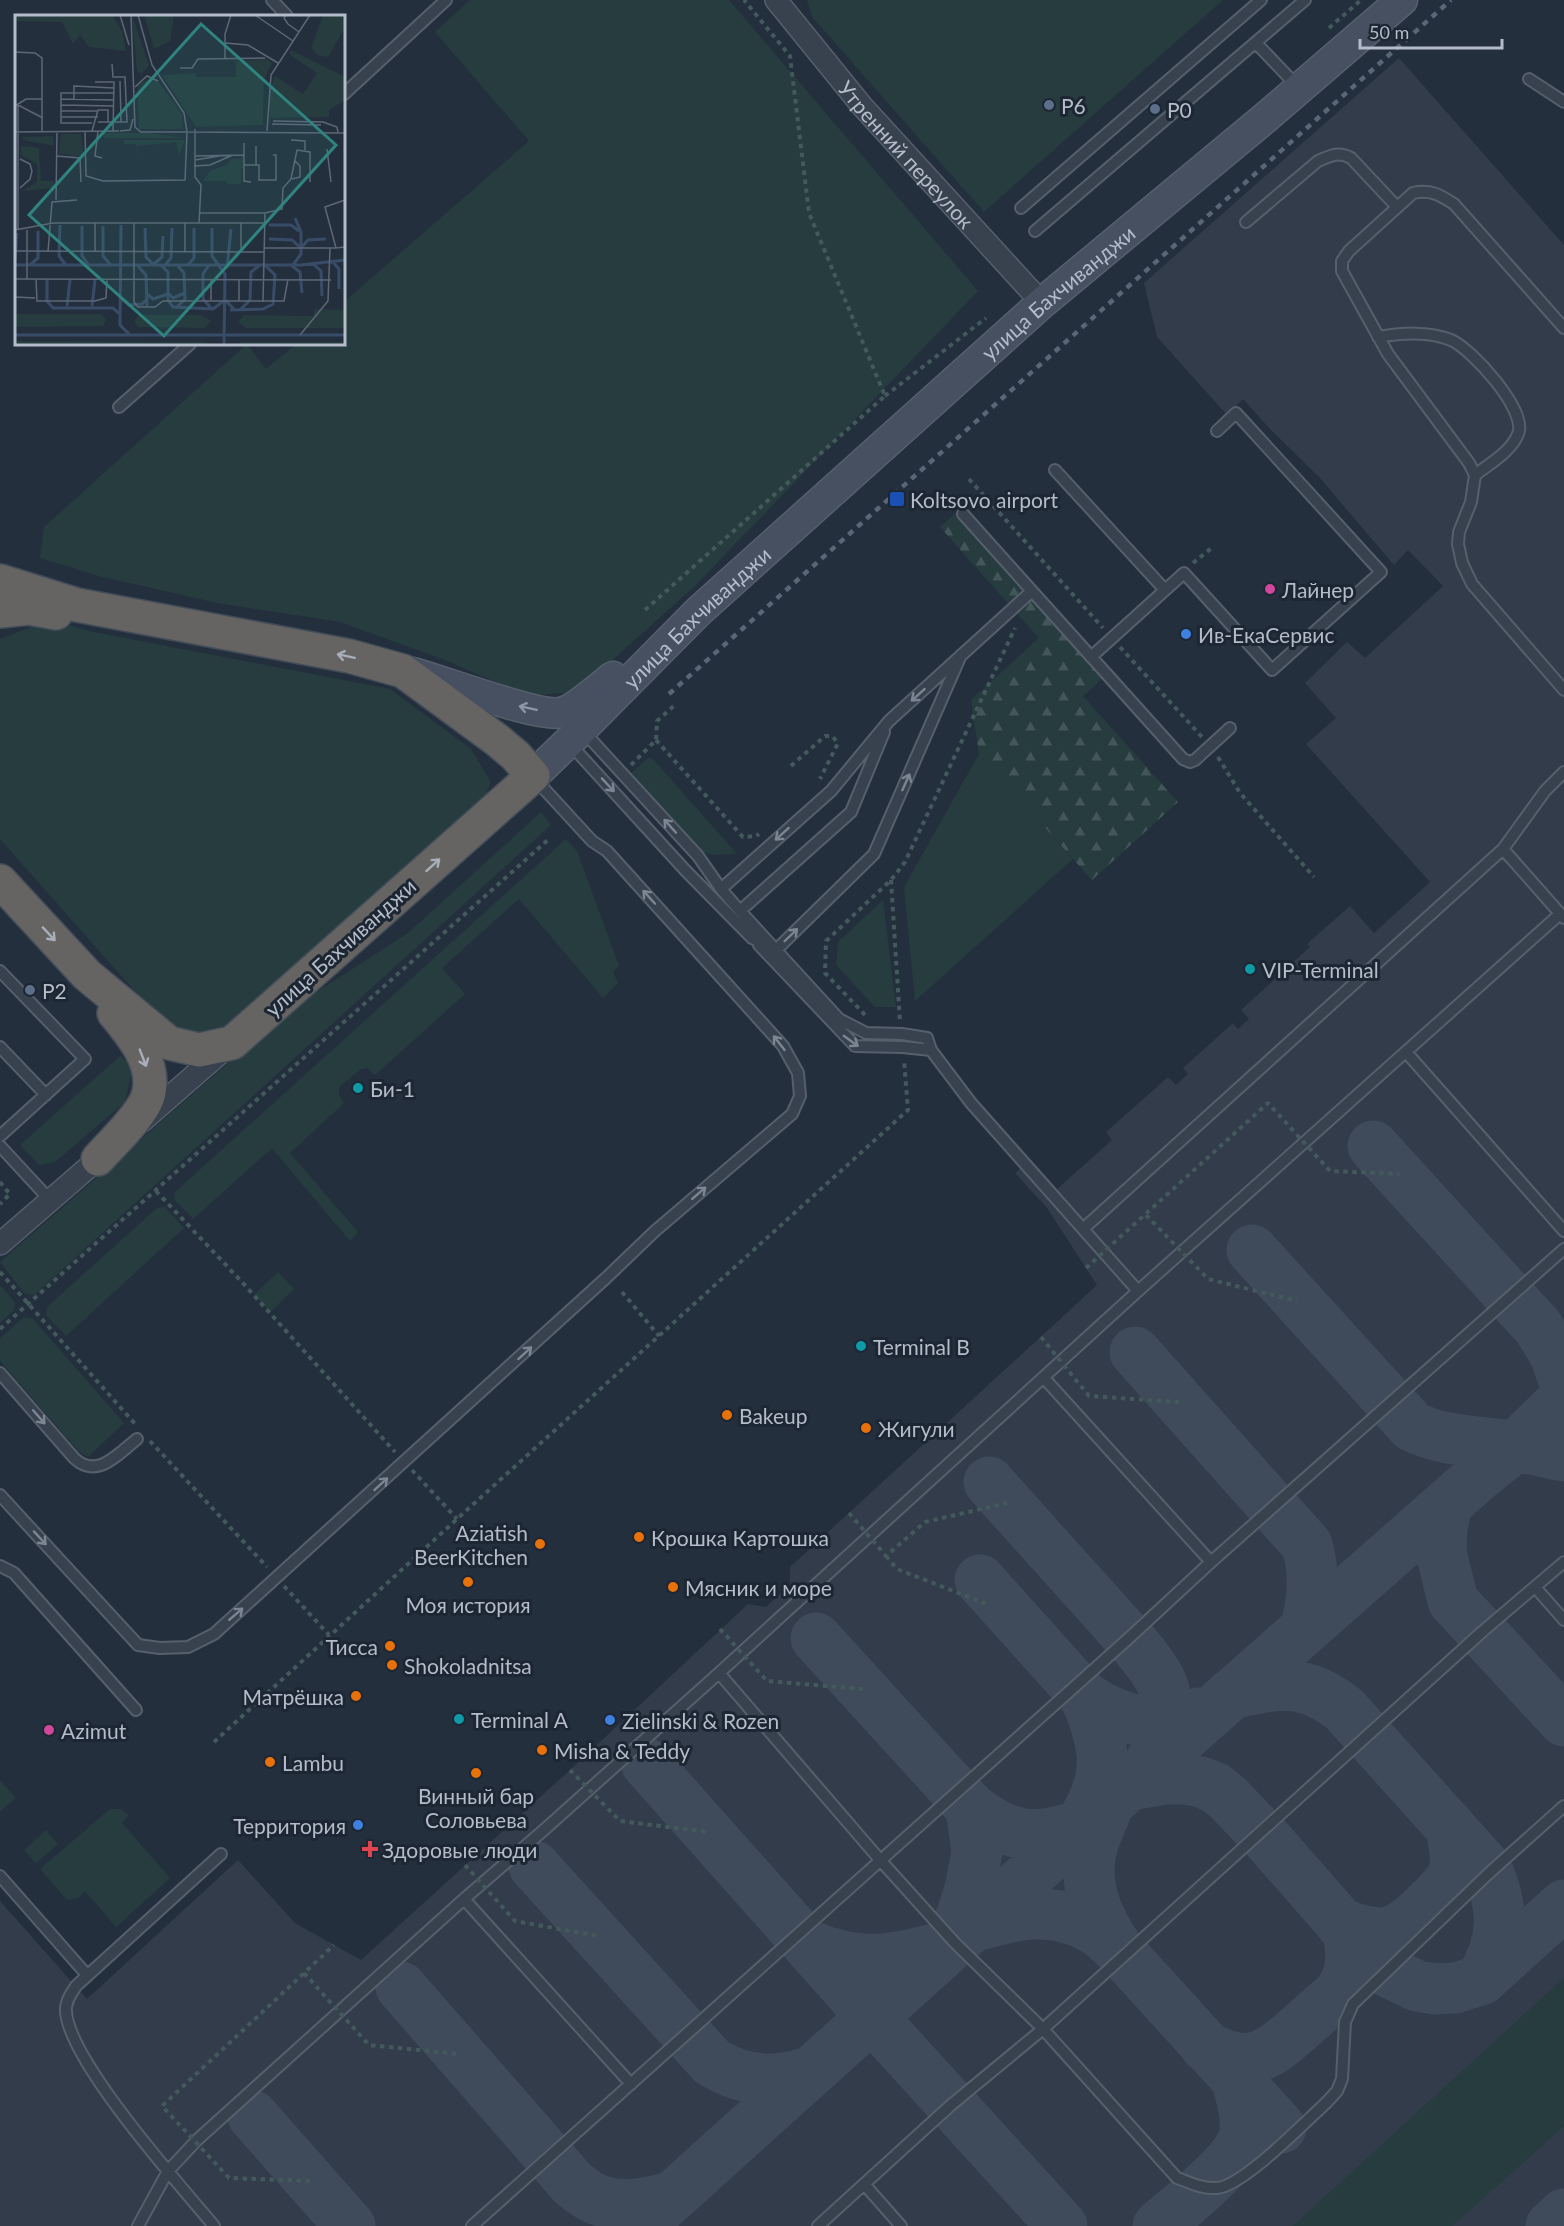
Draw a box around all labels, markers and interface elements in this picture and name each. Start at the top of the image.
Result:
scale bar [1360,12,1502,50]
inset map [15,15,345,345]
text: 50 m [1369,21,1409,43]
street label: Утренний переулок [834,75,980,233]
place label: P6 [1061,93,1086,118]
place label: P0 [1167,97,1192,122]
marker: P6 [1042,98,1056,112]
marker: P0 [1148,102,1162,116]
street label: улица Бахчиванджи [976,219,1139,364]
place label: Koltsovo airport [910,487,1058,512]
marker: Koltsovo airport [888,490,906,508]
street label: улица Бахчиванджи [618,541,775,693]
place label: Лайнер [1281,577,1354,602]
marker: Лайнер [1263,582,1277,596]
place label: Ив-ЕкаСервис [1198,622,1334,647]
marker: Ив-ЕкаСервис [1179,627,1193,641]
one-way arrow [337,650,357,661]
one-way arrow [911,688,926,702]
one-way arrow [518,702,538,713]
one-way arrow [901,773,912,791]
one-way arrow [601,777,615,792]
one-way arrow [663,819,677,834]
one-way arrow [775,827,790,841]
one-way arrow [425,858,440,872]
street label: улица Бахчиванджи [260,873,420,1021]
one-way arrow [642,890,656,905]
one-way arrow [42,926,56,941]
one-way arrow [783,928,798,943]
place label: VIP-Terminal [1262,957,1379,982]
marker: VIP-Terminal [1243,962,1257,976]
place label: P2 [42,978,67,1003]
marker: P2 [23,983,37,997]
one-way arrow [843,1034,859,1047]
one-way arrow [773,1035,786,1051]
one-way arrow [138,1048,149,1067]
place label: Би-1 [370,1076,415,1101]
marker: Би-1 [351,1081,365,1095]
one-way arrow [691,1186,706,1200]
place label: Terminal B [873,1334,970,1359]
marker: Terminal B [854,1339,868,1353]
one-way arrow [517,1346,532,1360]
place label: Bakeup [739,1403,807,1428]
marker: Bakeup [720,1408,734,1422]
one-way arrow [32,1409,45,1425]
place label: Жигули [878,1416,955,1441]
marker: Жигули [859,1421,873,1435]
one-way arrow [373,1477,388,1491]
place label: Aziatish BeerKitchen [414,1520,528,1569]
place label: Крошка Картошка [651,1525,829,1550]
one-way arrow [32,1530,46,1545]
marker: Крошка Картошка [632,1530,646,1544]
marker: Aziatish BeerKitchen [533,1537,547,1551]
marker: Моя история [461,1575,475,1589]
place label: Мясник и море [685,1575,832,1600]
marker: Мясник и море [666,1580,680,1594]
place label: Моя история [405,1592,531,1617]
one-way arrow [228,1608,244,1621]
place label: Тисса [326,1634,378,1659]
marker: Тисса [383,1639,397,1653]
place label: Shokoladnitsa [404,1653,532,1678]
marker: Shokoladnitsa [385,1658,399,1672]
place label: Матрёшка [243,1684,344,1709]
marker: Матрёшка [349,1689,363,1703]
place label: Terminal A [471,1707,569,1732]
place label: Zielinski & Rozen [622,1708,779,1733]
marker: Terminal A [452,1712,466,1726]
marker: Zielinski & Rozen [603,1713,617,1727]
place label: Azimut [61,1718,127,1743]
marker: Azimut [42,1723,56,1737]
place label: Misha & Teddy [554,1738,690,1763]
marker: Misha & Teddy [535,1743,549,1757]
place label: Lambu [282,1750,344,1775]
marker: Lambu [263,1755,277,1769]
marker: Винный бар Соловьева [469,1766,483,1780]
place label: Винный бар Соловьева [418,1783,534,1832]
place label: Территория [233,1813,346,1838]
marker: Территория [351,1818,365,1832]
place label: Здоровые люди [382,1837,537,1862]
marker: Здоровые люди [363,1842,377,1856]

